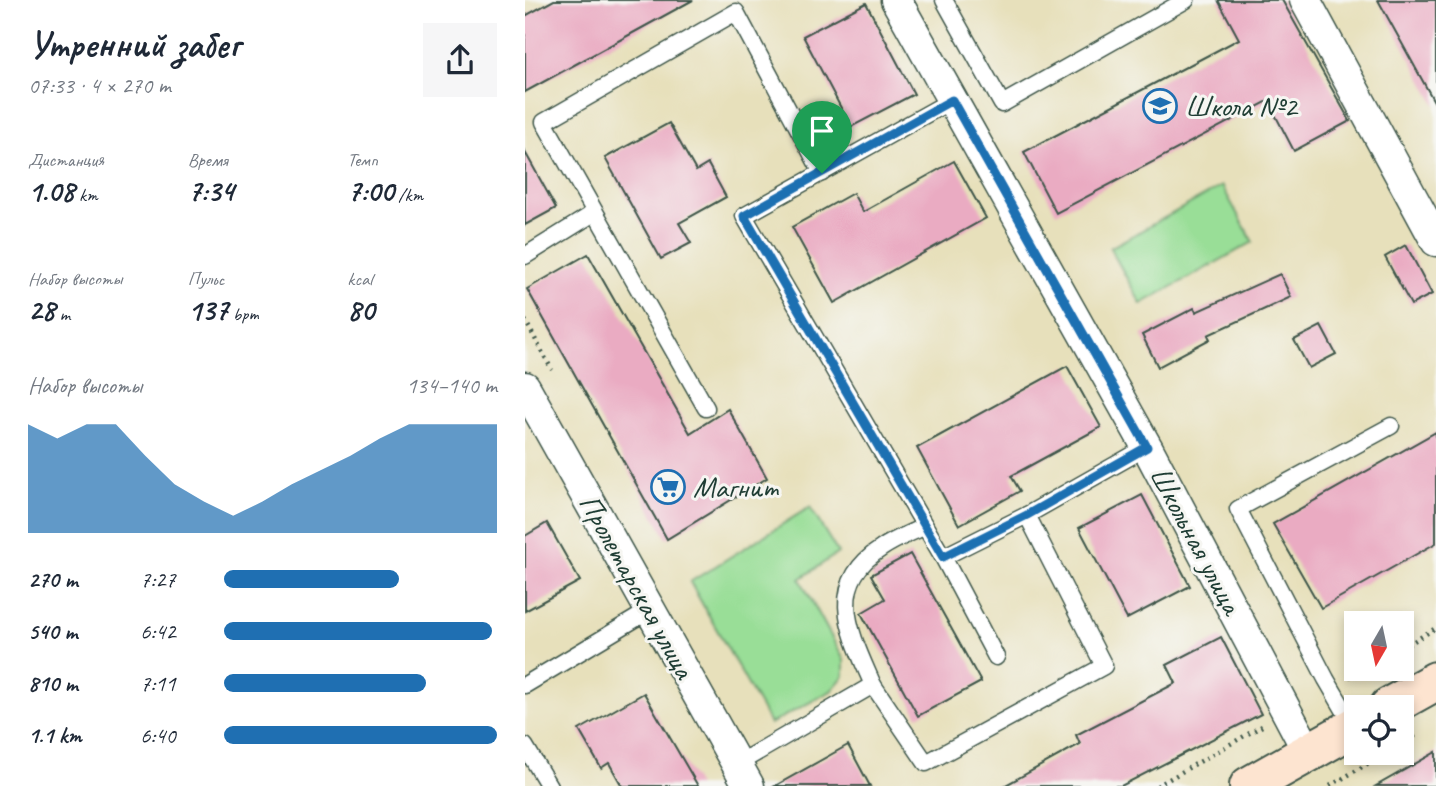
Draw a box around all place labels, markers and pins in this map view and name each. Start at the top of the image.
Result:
school or university icon: Школа №2 [1141,87,1179,125]
place label: Школа №2 [1185,87,1299,125]
pin [792,101,852,173]
supermarket icon: Магнит [649,468,687,506]
place label: Магнит [693,468,779,506]

